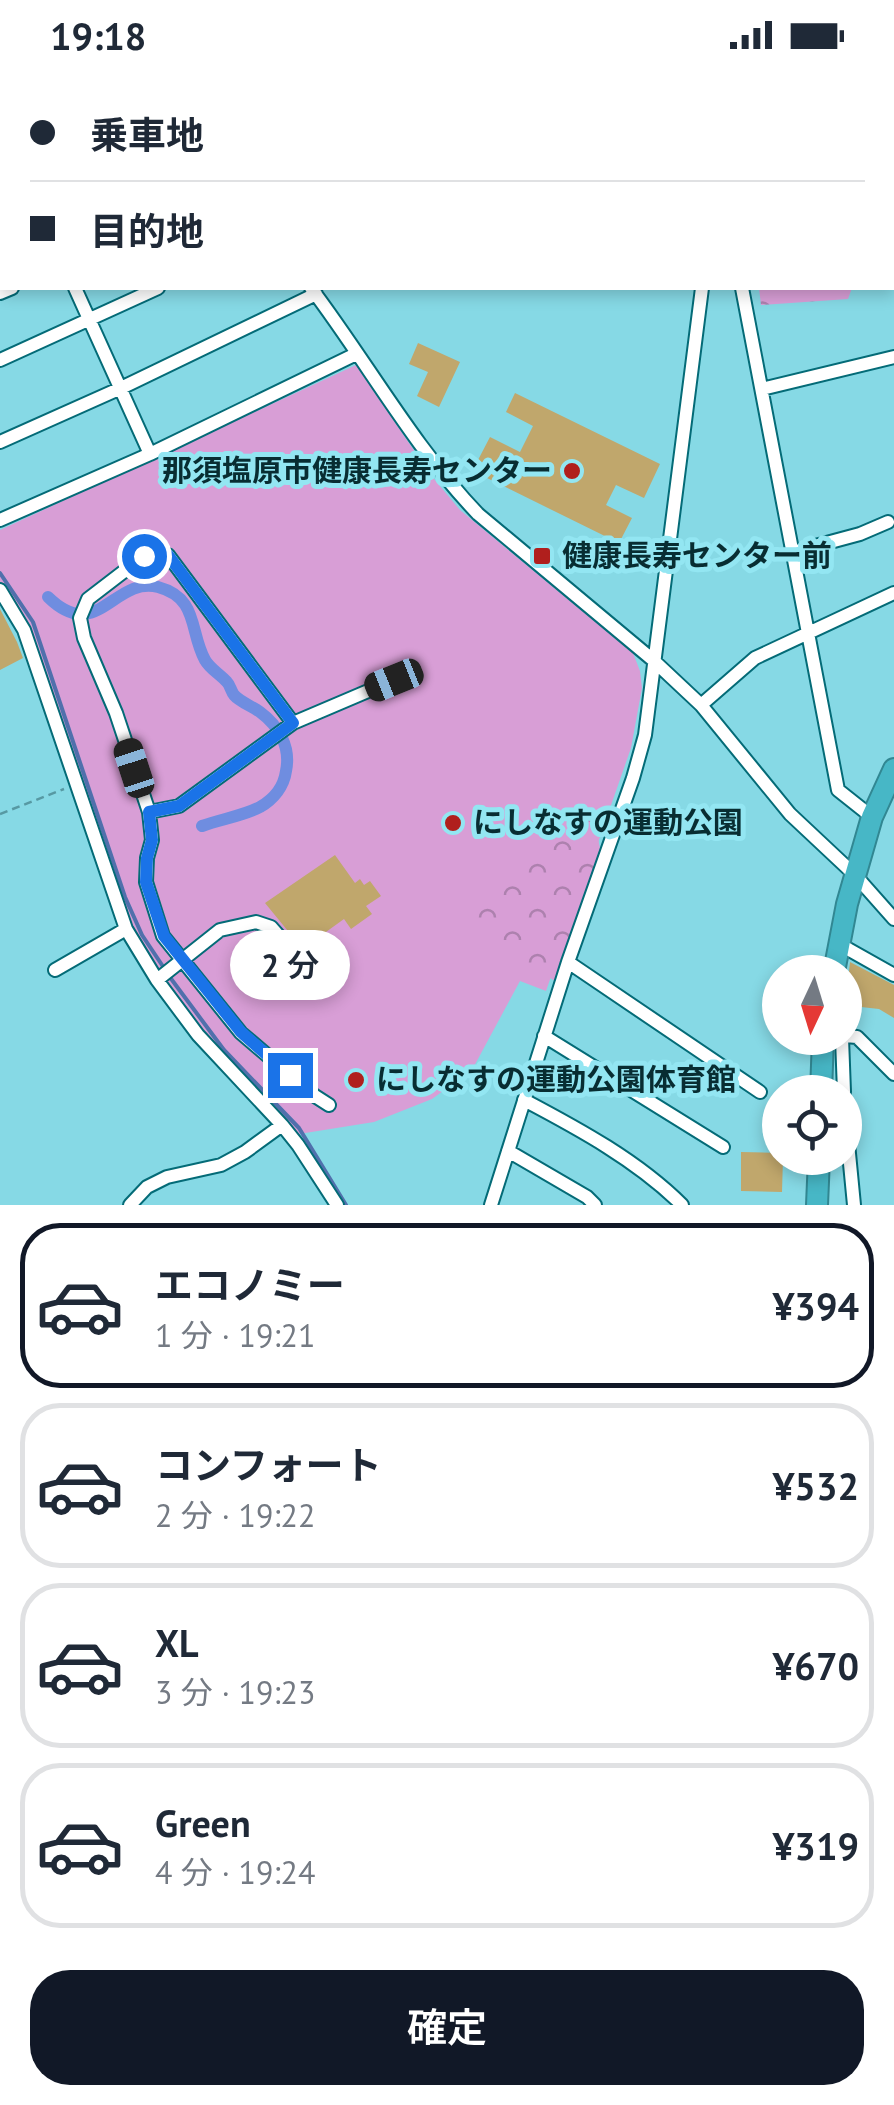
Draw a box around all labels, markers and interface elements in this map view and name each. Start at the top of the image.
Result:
text: 19:18 [50,11,146,60]
text: 乗車地 [90,110,204,159]
text: 目的地 [90,206,204,255]
place label: 那須塩原市健康長寿センター [162,450,552,489]
marker: 那須塩原市健康長寿センター [561,460,583,482]
route start [122,534,167,579]
place label: 健康長寿センター前 [562,535,832,574]
marker: 健康長寿センター前 [531,545,553,567]
car [361,655,427,705]
car [110,735,158,801]
place label: にしなすの運動公園 [473,802,743,841]
marker: にしなすの運動公園 [442,812,464,834]
callout: 2 分 [230,930,350,1000]
text: 2 分 [261,944,319,986]
north arrow [762,955,862,1055]
map controls [762,955,862,1175]
route end [268,1053,313,1098]
place label: にしなすの運動公園体育館 [376,1059,736,1098]
marker: にしなすの運動公園体育館 [345,1069,367,1091]
button: locate [762,1075,862,1175]
text: エコノミー [155,1260,345,1309]
icon: car [35,1261,125,1351]
text: ¥394 [773,1281,859,1330]
text: 1 分 · 19:21 [155,1314,315,1356]
text: コンフォート [155,1440,382,1489]
icon: car [35,1441,125,1531]
text: ¥532 [773,1461,859,1510]
text: 2 分 · 19:22 [155,1494,315,1536]
text: XL [155,1618,199,1667]
icon: car [35,1621,125,1711]
text: ¥670 [773,1641,859,1690]
text: 3 分 · 19:23 [155,1671,315,1713]
text: Green [155,1798,251,1847]
icon: car [35,1801,125,1891]
text: ¥319 [773,1821,859,1870]
text: 4 分 · 19:24 [155,1851,315,1893]
button: 確定 [30,1970,864,2085]

